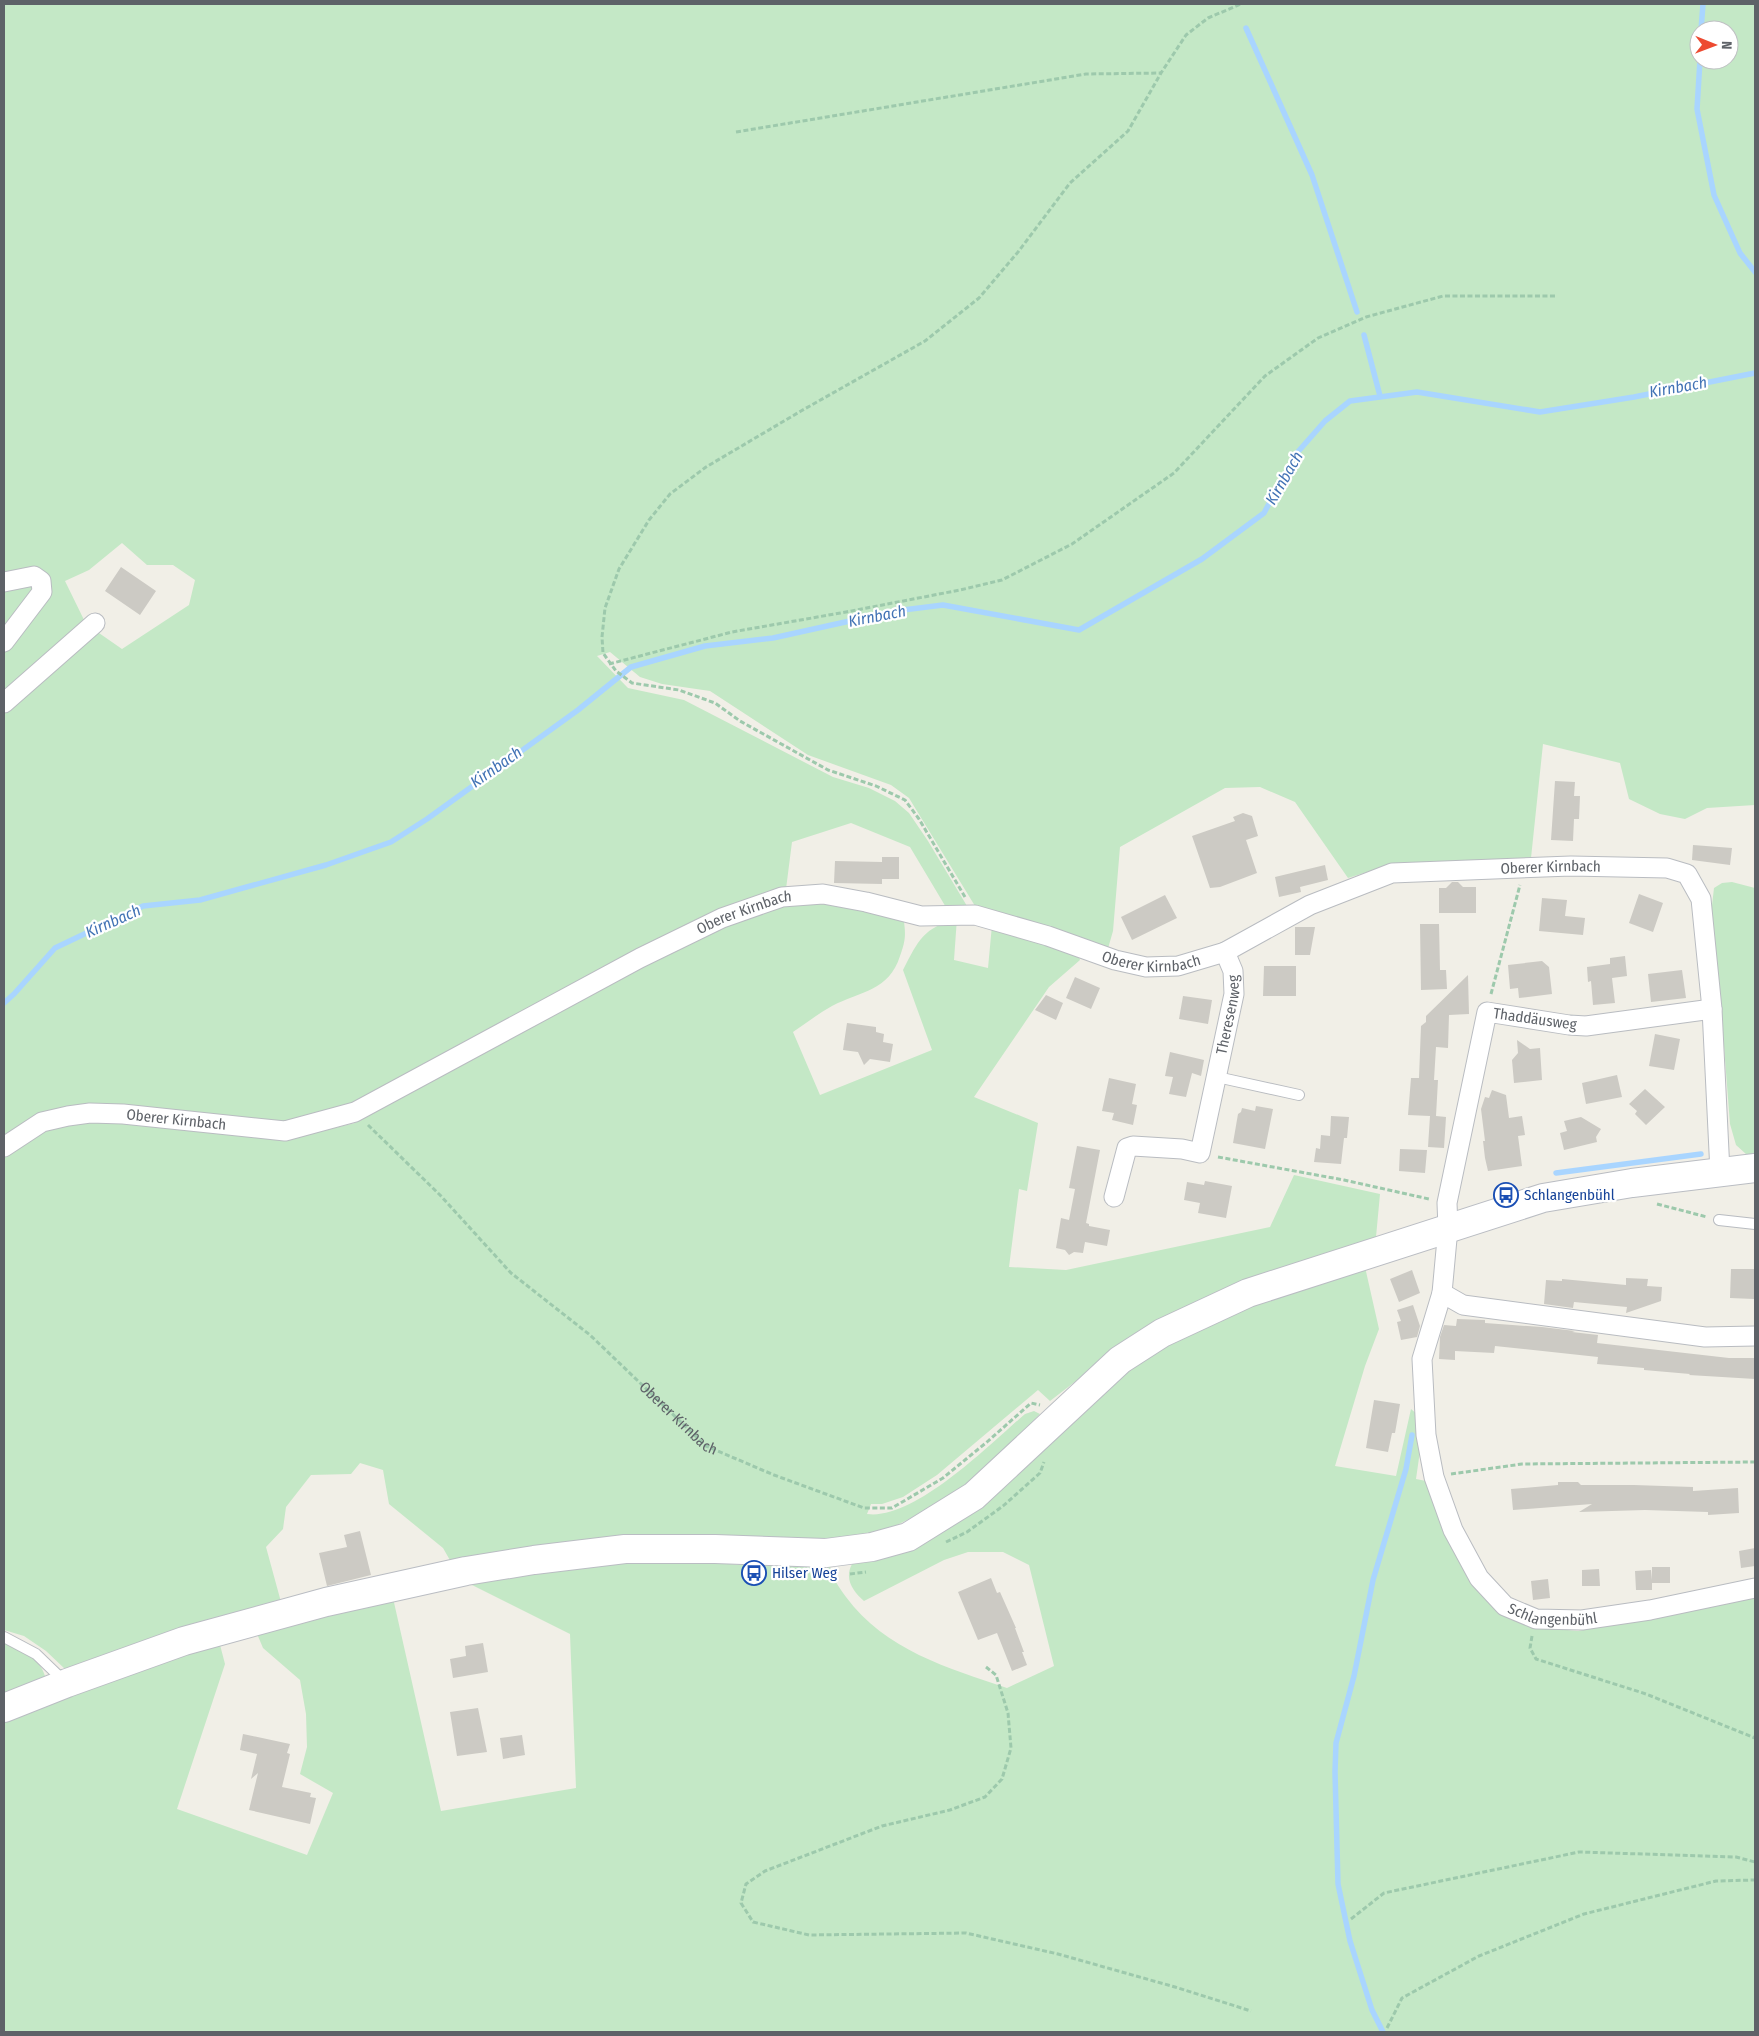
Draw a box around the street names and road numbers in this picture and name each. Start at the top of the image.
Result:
street label: Oberer Kirnbach [1500,857,1601,878]
street label: Oberer Kirnbach [694,887,792,938]
street label: Oberer Kirnbach [1099,947,1203,976]
street label: Theresenweg [1212,974,1244,1056]
street label: Thaddäusweg [1492,1004,1578,1034]
street label: Oberer Kirnbach [126,1105,227,1134]
street label: Oberer Kirnbach [635,1378,720,1459]
street label: Schlangenbühl [1505,1599,1598,1629]

